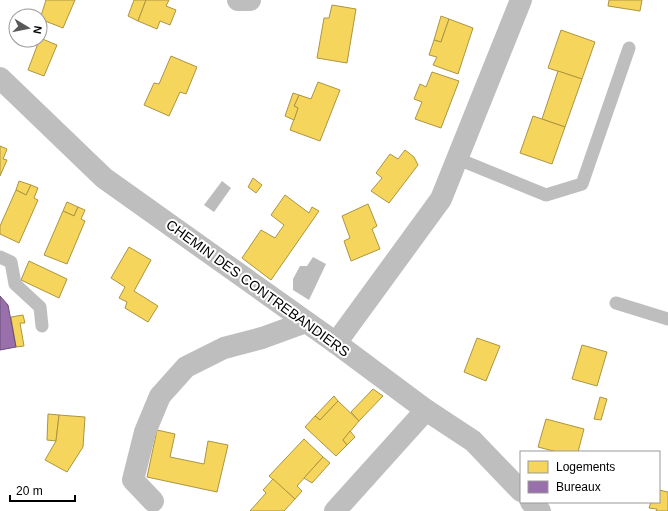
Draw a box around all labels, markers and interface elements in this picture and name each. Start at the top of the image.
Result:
north arrow [8,8,48,48]
text: N [31,25,44,35]
street label: CHEMIN DES CONTREBANDIERS [163,216,353,360]
legend [520,451,660,503]
text: Logements [556,460,615,474]
scale bar [10,477,75,503]
text: Bureaux [556,480,601,494]
text: 20 m [16,484,43,498]

